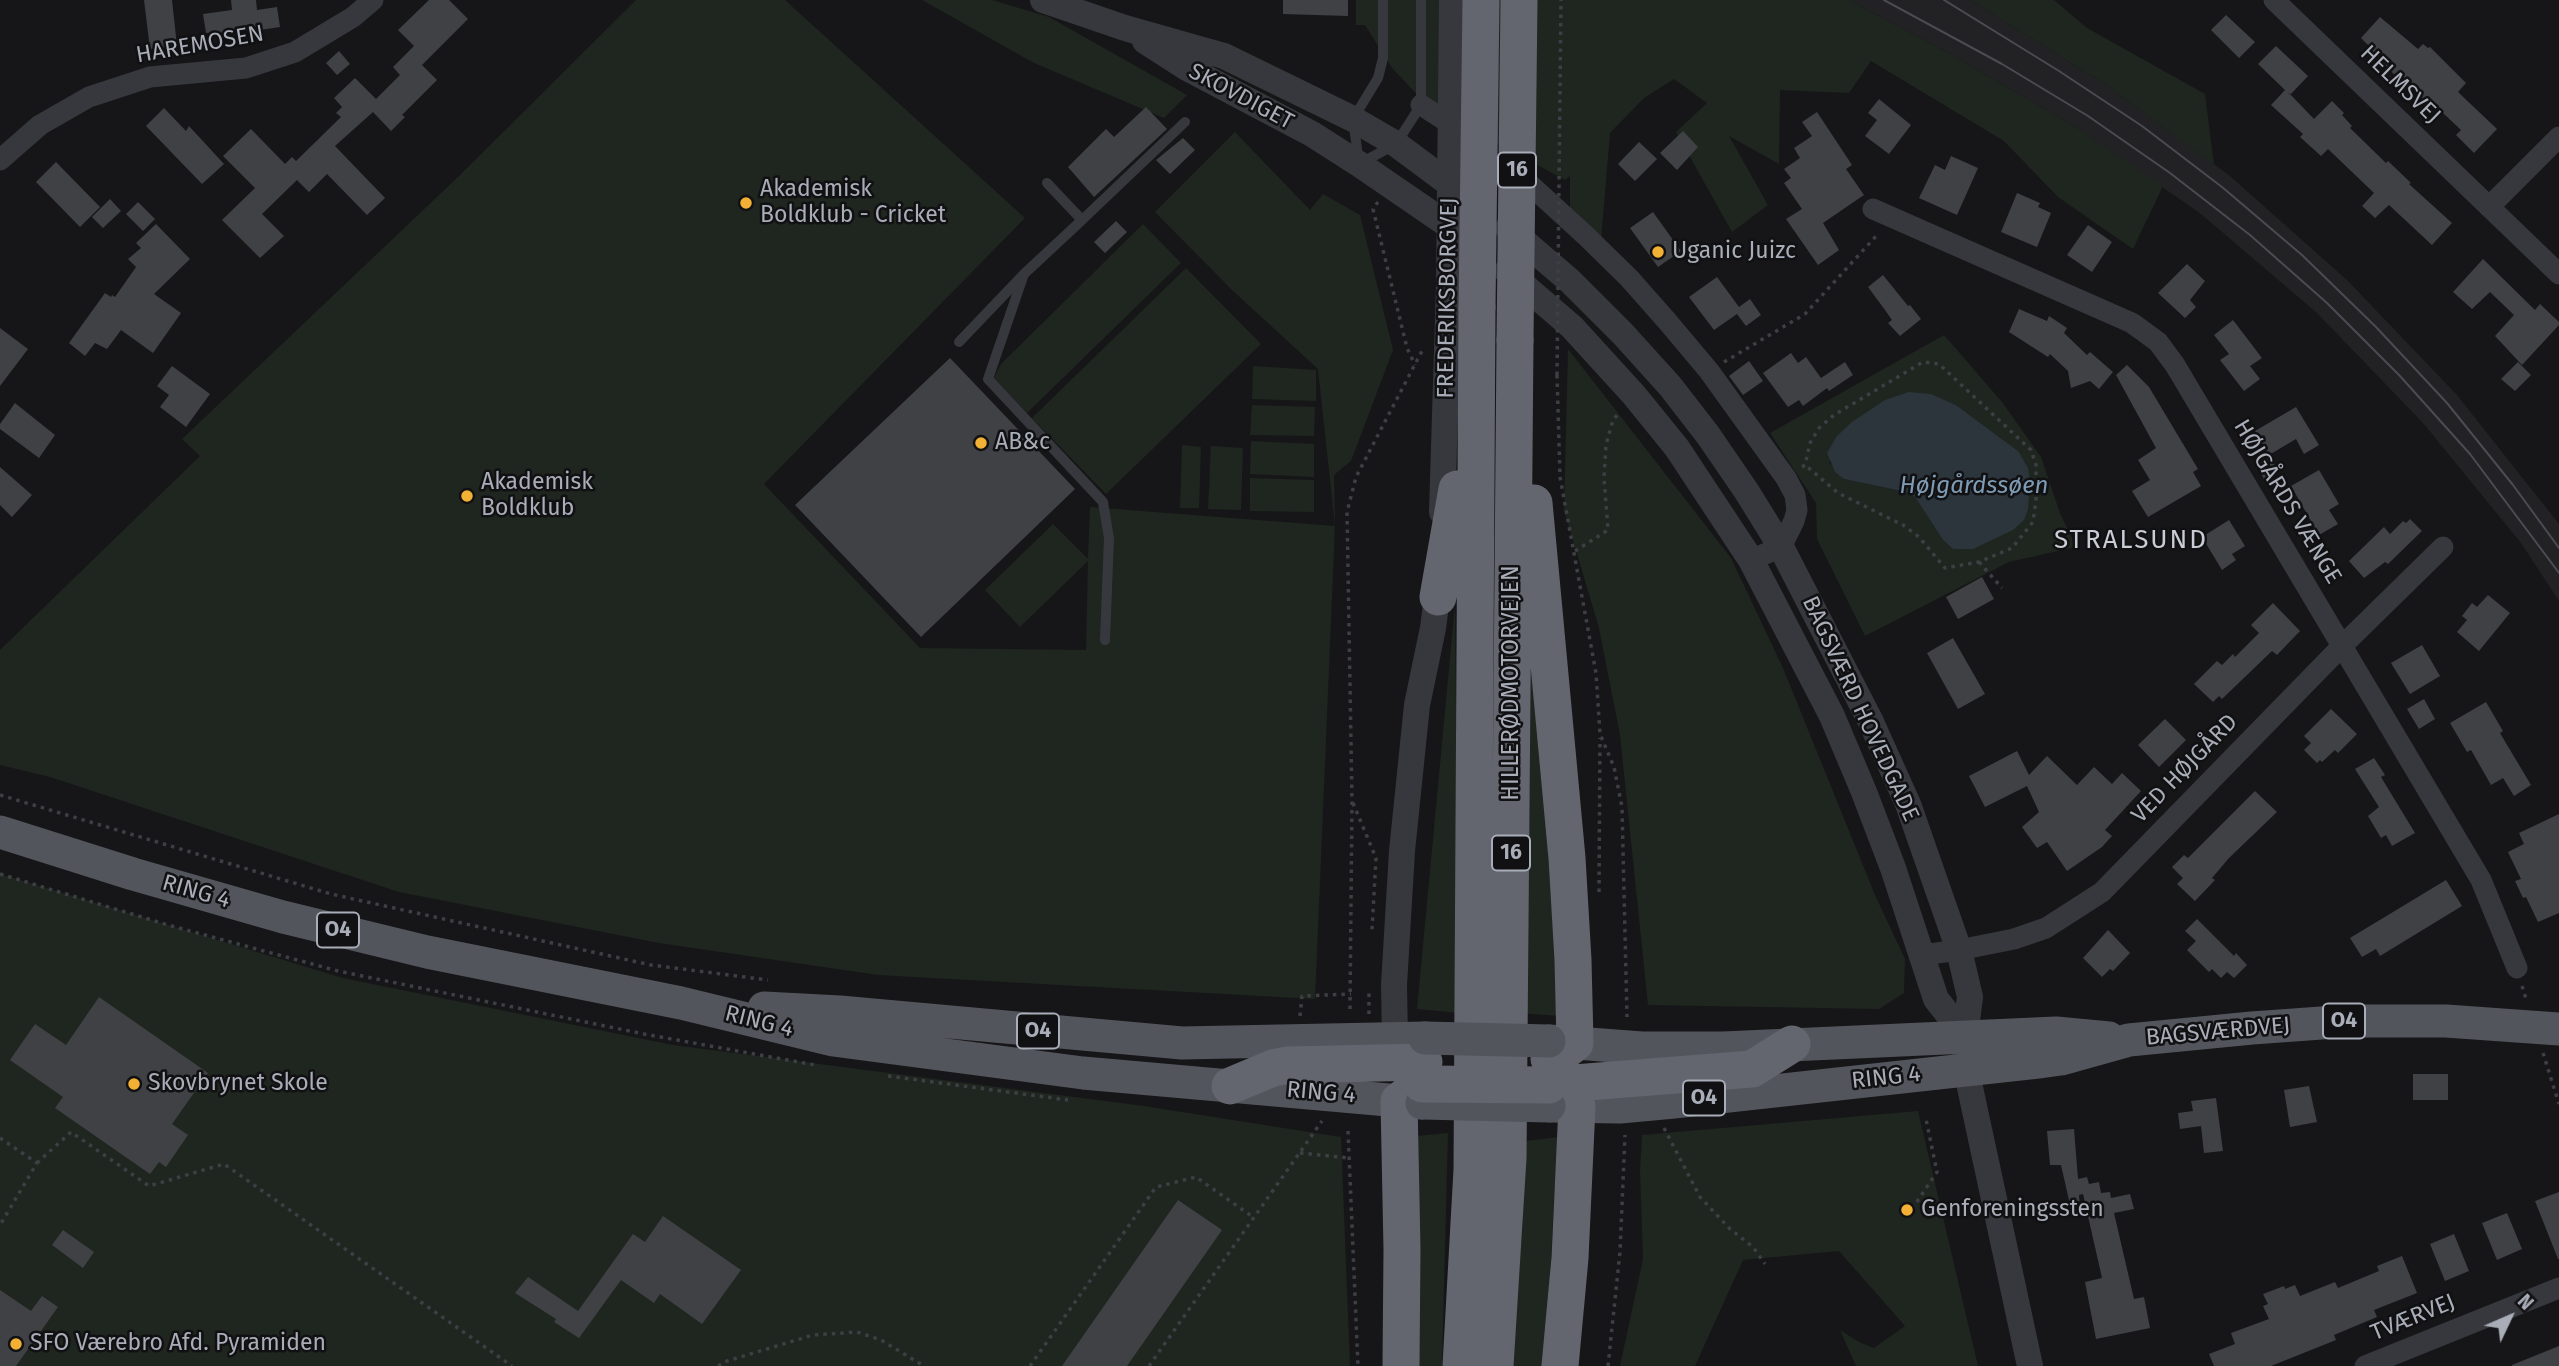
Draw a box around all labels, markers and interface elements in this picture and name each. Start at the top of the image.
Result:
street label: HAREMOSEN [134,20,266,70]
street label: HELMSVEJ [2354,40,2446,130]
street label: SKOVDIGET [1184,58,1298,136]
road number: 16 [1498,152,1536,188]
place label: Akademisk Boldklub - Cricket [760,176,946,230]
marker: Akademisk Boldklub - Cricket [738,195,754,211]
street label: FREDERIKSBORGVEJ [1432,197,1464,399]
place label: Uganic Juizc [1672,238,1796,266]
marker: Uganic Juizc [1650,244,1666,260]
street label: HØJGÅRDS VÆNGE [2227,415,2347,589]
place label: AB&c [995,429,1050,457]
marker: AB&c [973,435,989,451]
place label: Akademisk Boldklub [481,469,593,523]
water label: Højgårdssøen [1900,472,2048,500]
marker: Akademisk Boldklub [459,488,475,504]
district label: STRALSUND [2055,525,2207,557]
street label: HILLERØDMOTORVEJEN [1498,565,1526,801]
street label: BAGSVÆRD HOVEDGADE [1796,592,1924,826]
street label: VED HØJGÅRD [2126,709,2244,829]
road number: 16 [1492,836,1530,870]
street label: RING 4 [159,869,233,915]
road number: O4 [317,912,359,948]
street label: RING 4 [722,1000,796,1044]
road number: O4 [2323,1004,2365,1038]
street label: BAGSVÆRDVEJ [2145,1012,2291,1052]
road number: O4 [1017,1014,1059,1048]
street label: RING 4 [1850,1061,1922,1095]
place label: Skovbrynet Skole [148,1070,328,1098]
marker: Skovbrynet Skole [126,1076,142,1092]
street label: RING 4 [1285,1076,1357,1110]
road number: O4 [1683,1080,1725,1116]
place label: Genforeningssten [1921,1196,2104,1224]
marker: Genforeningssten [1899,1202,1915,1218]
north arrow [2475,1282,2545,1352]
street label: TVÆRVEJ [2367,1289,2459,1347]
text: N [2513,1290,2538,1315]
place label: SFO Værebro Afd. Pyramiden [30,1330,326,1358]
marker: SFO Værebro Afd. Pyramiden [8,1336,24,1352]

